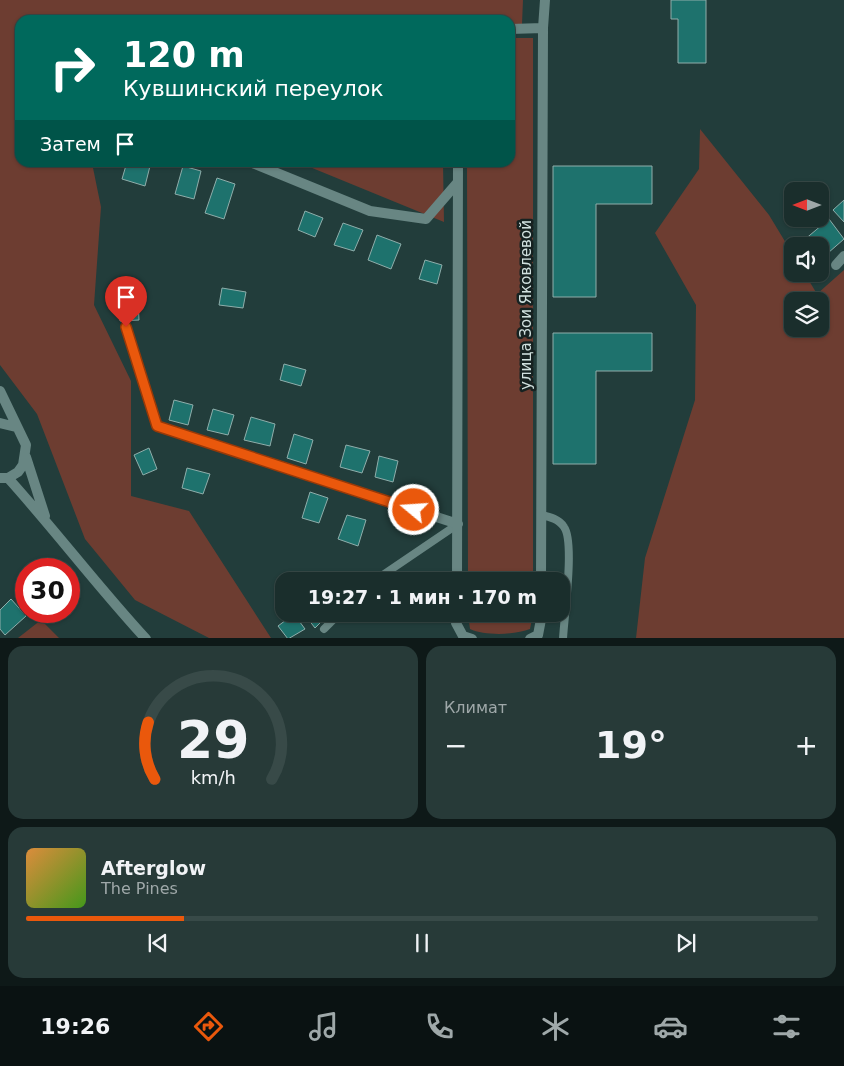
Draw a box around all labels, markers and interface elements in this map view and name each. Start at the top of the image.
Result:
icon: right [40,35,105,100]
text: 120 m [123,35,245,75]
text: Кувшинский переулок [123,76,384,101]
icon: arrive [111,130,139,158]
text: Затем [40,133,101,155]
north arrow [784,182,829,228]
map controls [784,182,829,337]
street label: улица Зои Яковлевой [517,220,535,390]
button: sound [784,237,829,282]
pin [105,276,147,327]
icon: arrive [112,283,140,311]
button: layers [784,292,829,337]
position arrow [387,483,439,535]
speed limit sign: 30 [15,558,80,623]
text: 19:27 · 1 мин · 170 m [308,586,537,608]
text: Климат [444,698,507,717]
text: 29 [177,710,249,770]
text: 19° [595,723,667,767]
text: − [444,729,467,762]
text: + [795,729,818,762]
text: km/h [190,767,236,788]
text: Afterglow [101,857,206,879]
text: The Pines [101,879,178,898]
icon: previous [144,929,172,957]
icon: pause [408,929,436,957]
icon: next [672,929,700,957]
icon: directions [191,1009,226,1044]
icon: music [306,1009,341,1044]
icon: phone [422,1009,457,1044]
icon: climate [538,1009,573,1044]
icon: car [653,1009,688,1044]
icon: filters [769,1009,804,1044]
text: 19:26 [40,1014,110,1039]

